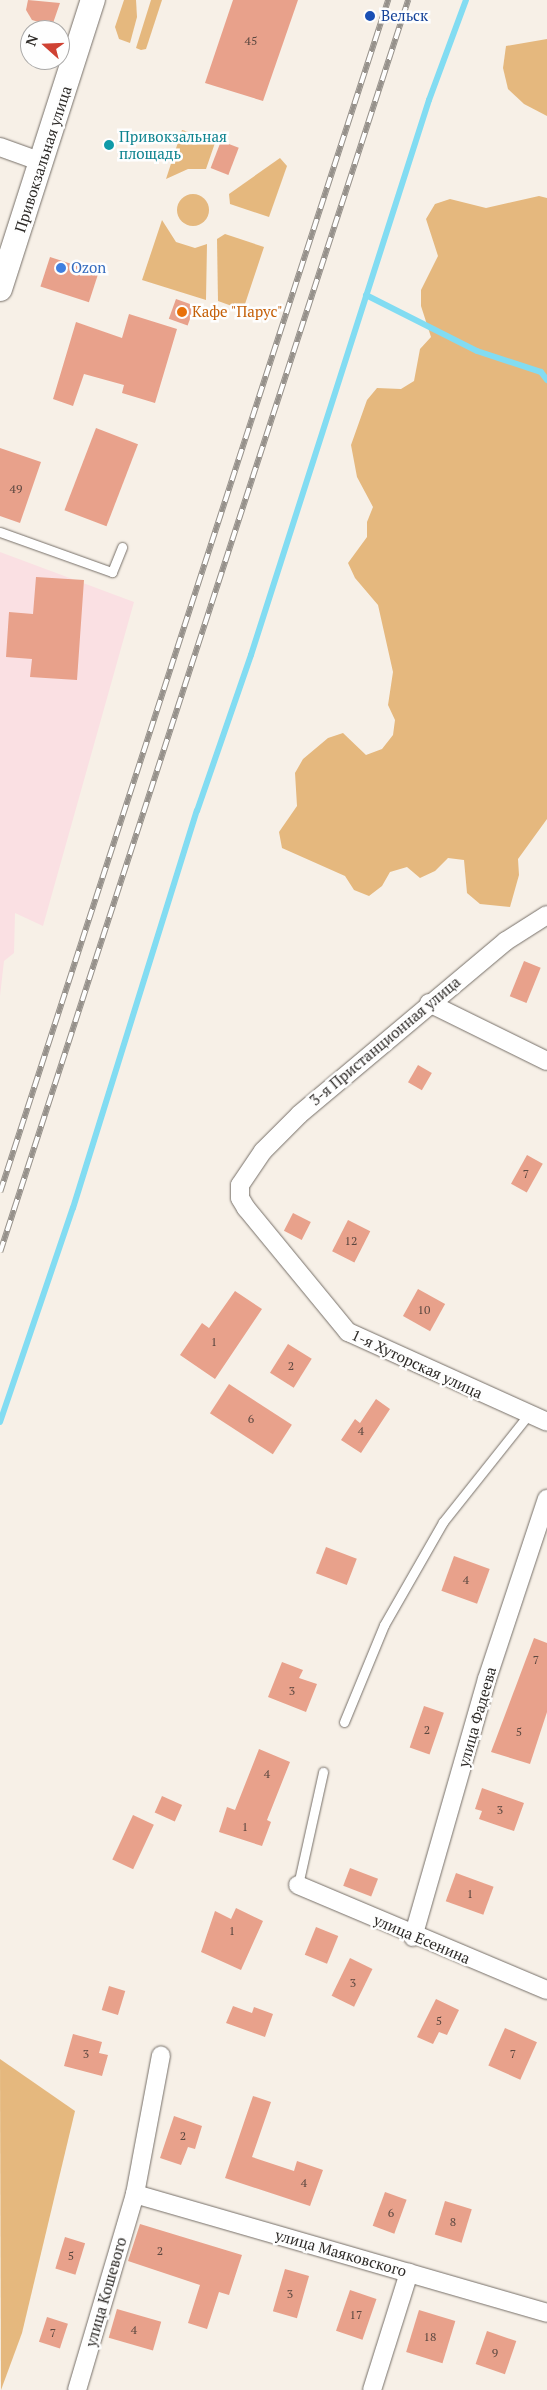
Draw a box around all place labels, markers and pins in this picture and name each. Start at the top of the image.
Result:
place label: Вельск [381,7,428,25]
marker: Вельск [363,9,377,23]
place label: Привокзальная площадь [119,127,227,162]
marker: Привокзальная площадь [103,139,115,151]
place label: Ozon [71,259,106,277]
marker: Ozon [55,262,67,274]
place label: Кафе "Парус" [192,303,283,321]
marker: Кафе "Парус" [176,306,188,318]

